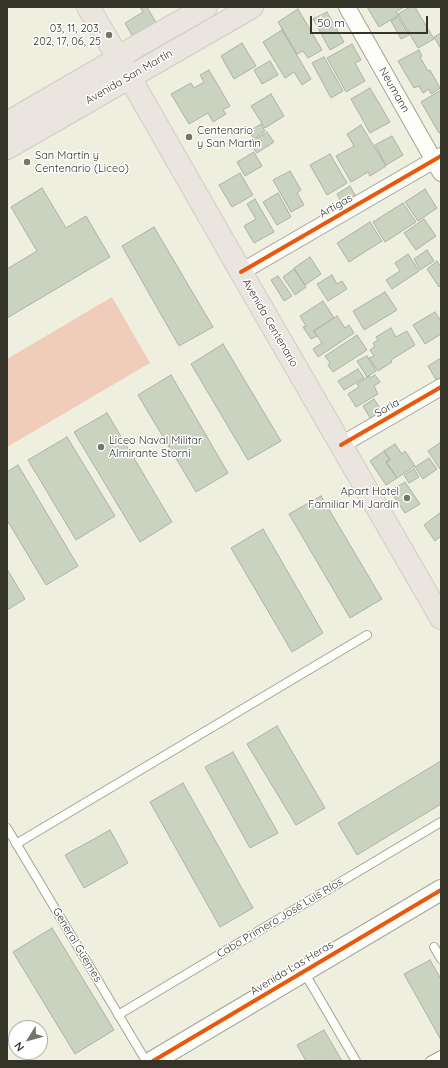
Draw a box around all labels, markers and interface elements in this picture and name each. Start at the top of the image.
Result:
scale bar [312,8,430,34]
text: 50 m [317,15,345,30]
place label: 03, 11, 203, 202, 17, 06, 25 [33,22,101,48]
marker: 03, 11, 203, 202, 17, 06, 25 [104,30,114,40]
street label: Avenida San Martín [83,47,175,107]
street label: Neumann [376,65,412,115]
place label: Centenario y San Martìn [197,124,261,150]
marker: Centenario y San Martìn [184,132,194,142]
place label: San Martín y Centenario (Liceo) [35,149,129,175]
marker: San Martín y Centenario (Liceo) [22,157,32,167]
street label: Artigas [317,191,355,221]
street label: Avenida Centenario [239,277,301,369]
street label: Soria [372,396,402,420]
place label: Liceo Naval Militar Almirante Storni [109,434,202,460]
marker: Liceo Naval Militar Almirante Storni [96,442,106,452]
place label: Apart Hotel Familiar Mi Jardín [308,485,399,511]
marker: Apart Hotel Familiar Mi Jardín [402,493,412,503]
street label: Cabo Primero José Luis Ríos [215,875,345,961]
street label: General Güemes [50,905,104,985]
street label: Avenida Las Heras [248,938,336,998]
north arrow [8,1020,48,1060]
text: N [11,1039,27,1054]

